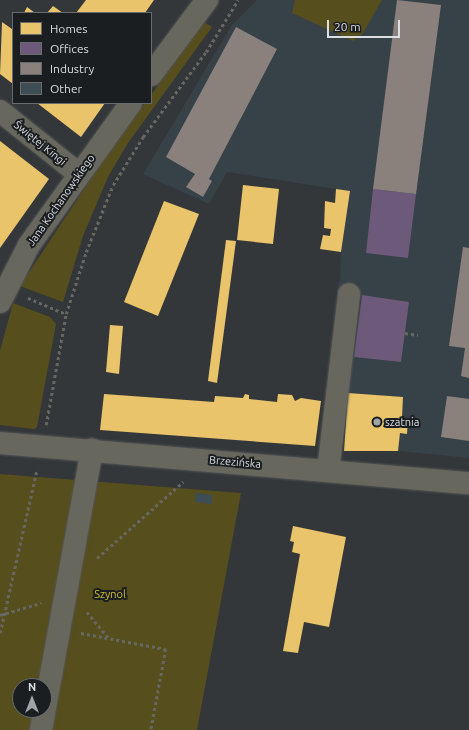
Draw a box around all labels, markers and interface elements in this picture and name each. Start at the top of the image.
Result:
legend [12,12,152,104]
scale bar [329,12,402,38]
text: 20 m [334,20,361,33]
text: Homes [50,22,88,35]
text: Offices [50,42,89,55]
text: Industry [50,62,94,75]
text: Other [50,82,82,95]
street label: Świętej Kingi [11,118,69,168]
street label: Jana Kochanowskiego [24,152,98,248]
place label: szatnia [385,415,419,429]
marker: szatnia [372,417,382,427]
street label: Brzezińska [208,453,262,471]
park label: Szynol [94,587,126,601]
north arrow [12,678,52,718]
text: N [28,681,36,693]

